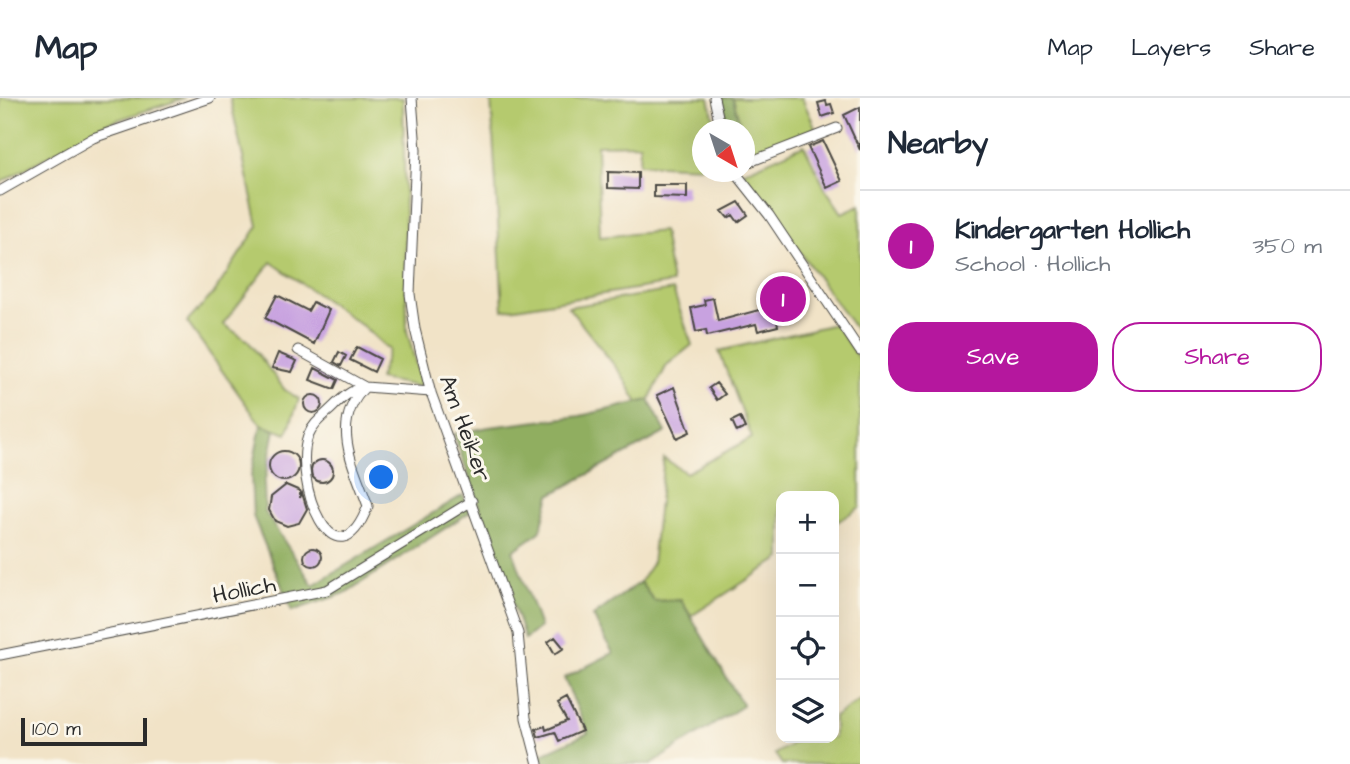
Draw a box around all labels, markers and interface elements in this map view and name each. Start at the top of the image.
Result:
text: Map [35,25,97,71]
text: Map [1048,31,1093,65]
text: Layers [1131,31,1211,65]
text: Share [1249,31,1315,65]
north arrow [692,119,755,182]
text: Nearby [888,123,988,165]
text: Kindergarten Hollich [955,212,1190,248]
text: 1 [910,230,912,262]
text: 350 m [1252,230,1322,262]
text: School · Hollich [955,248,1110,280]
pin: 1 [760,273,806,325]
button: Save [888,322,1098,392]
button: Share [1112,322,1322,392]
street label: Am Heiker [431,371,499,486]
your location [364,460,398,494]
map controls [776,491,839,743]
button: + [776,491,839,554]
button: − [776,554,839,617]
street label: Hollich [210,568,279,612]
button: locate [776,617,839,680]
button: layers [776,680,839,743]
scale bar [21,715,147,747]
text: 100 m [32,716,81,743]

